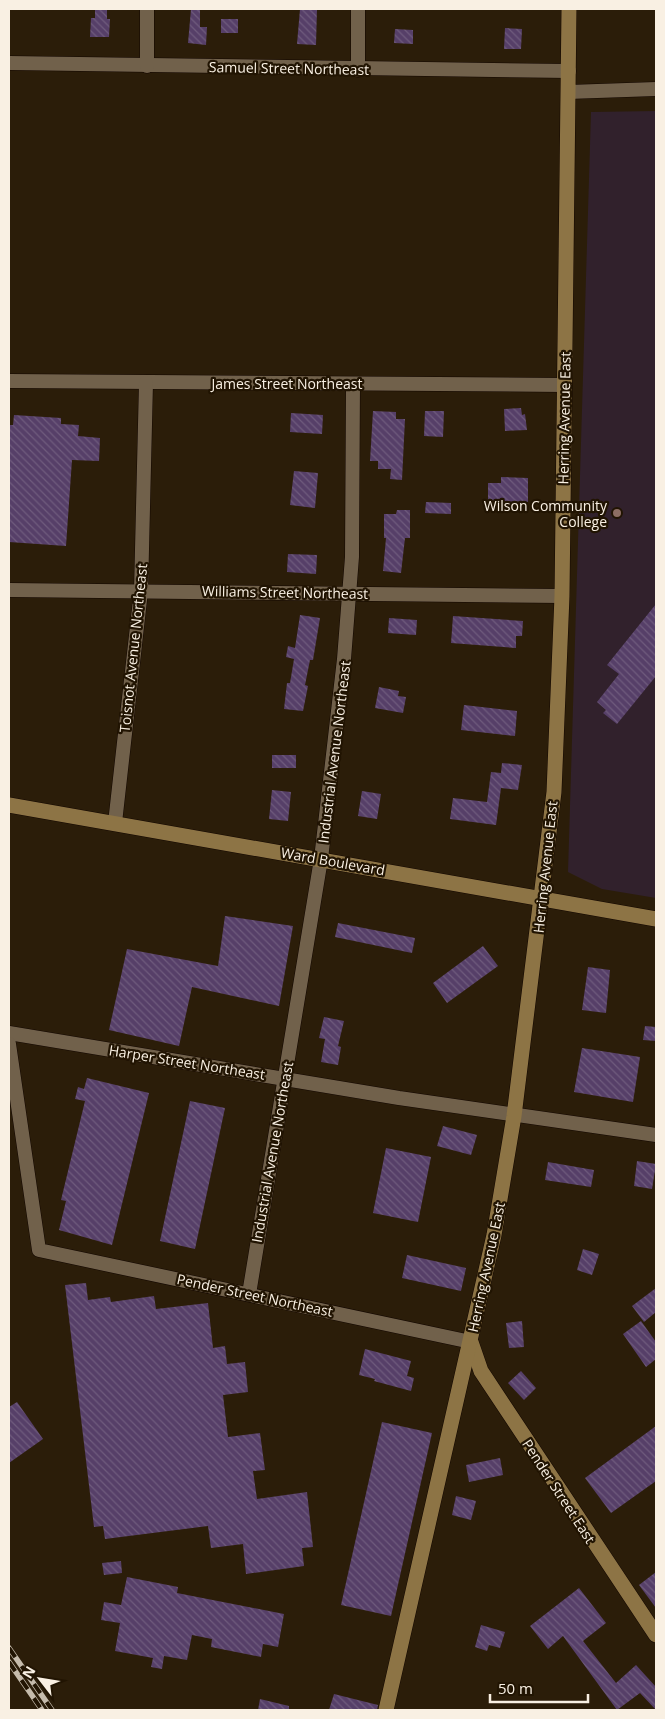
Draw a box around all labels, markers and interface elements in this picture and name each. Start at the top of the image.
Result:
street label: Samuel Street Northeast [209,57,369,79]
street label: Herring Avenue East [553,352,575,484]
street label: James Street Northeast [210,374,362,393]
place label: Wilson Community College [484,496,608,531]
marker: Wilson Community College [611,507,623,519]
street label: Toisnot Avenue Northeast [115,563,151,733]
street label: Williams Street Northeast [202,581,368,603]
street label: Industrial Avenue Northeast [313,660,355,844]
street label: Herring Avenue East [529,800,561,934]
street label: Ward Boulevard [280,843,386,879]
street label: Harper Street Northeast [108,1040,266,1084]
street label: Industrial Avenue Northeast [247,1060,297,1244]
street label: Herring Avenue East [463,1200,509,1334]
street label: Pender Street Northeast [175,1269,335,1321]
street label: Pender Street East [518,1435,600,1547]
north arrow [15,1654,65,1704]
text: N [17,1662,40,1682]
scale bar [490,1672,588,1704]
text: 50 m [498,1678,533,1698]

